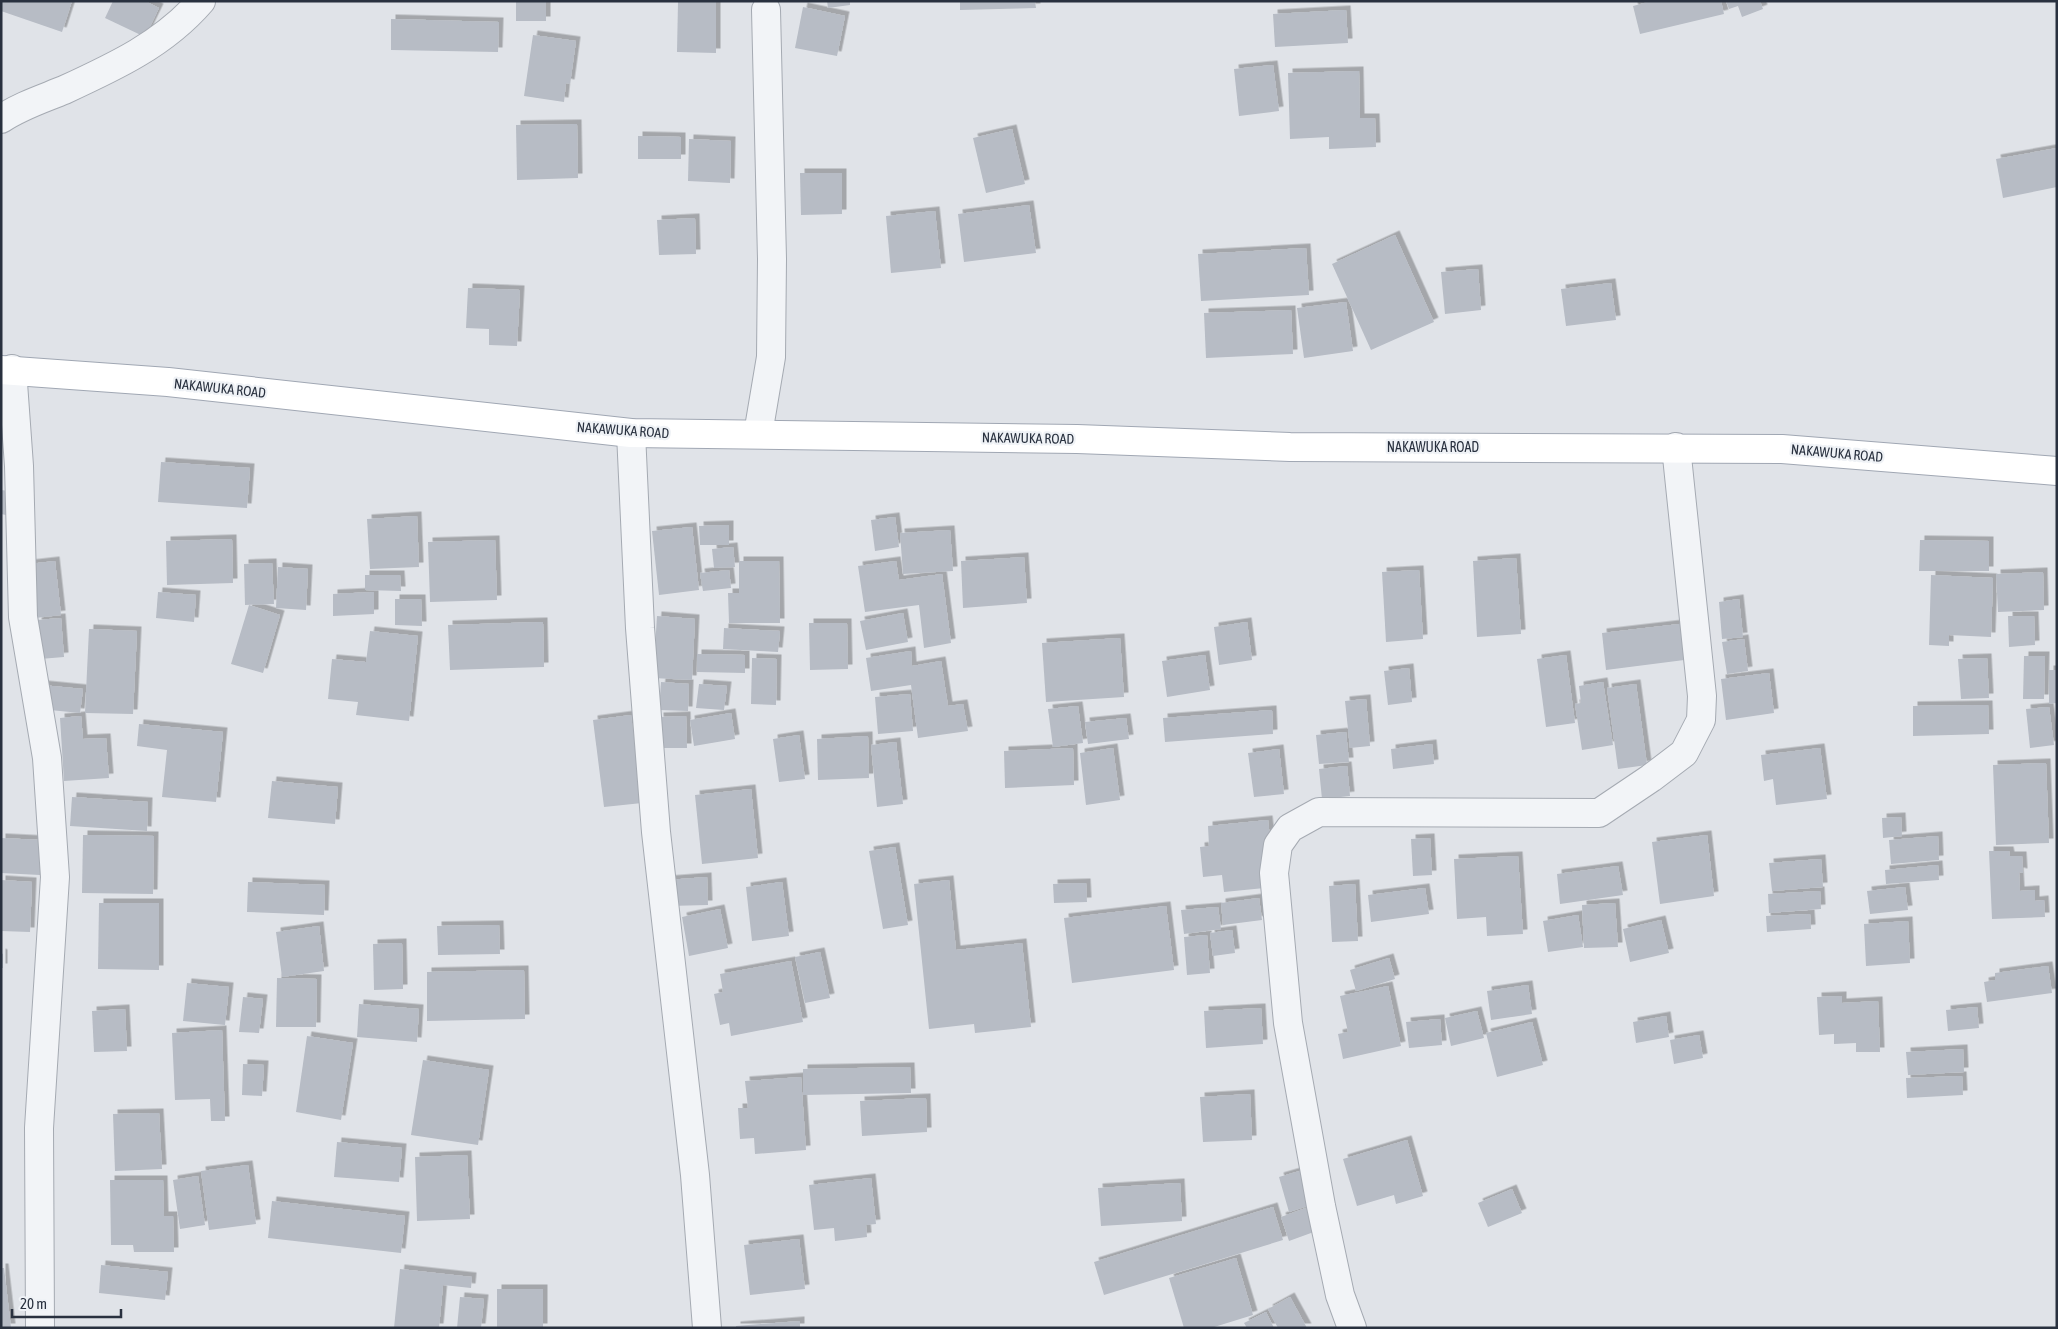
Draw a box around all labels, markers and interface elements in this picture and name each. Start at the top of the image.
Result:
street label: NAKAWUKA ROAD [173,375,267,401]
street label: NAKAWUKA ROAD [576,419,670,441]
street label: NAKAWUKA ROAD [982,429,1074,447]
street label: NAKAWUKA ROAD [1387,439,1479,455]
street label: NAKAWUKA ROAD [1790,441,1884,465]
scale bar [12,1286,121,1318]
text: 20 m [20,1295,47,1312]

